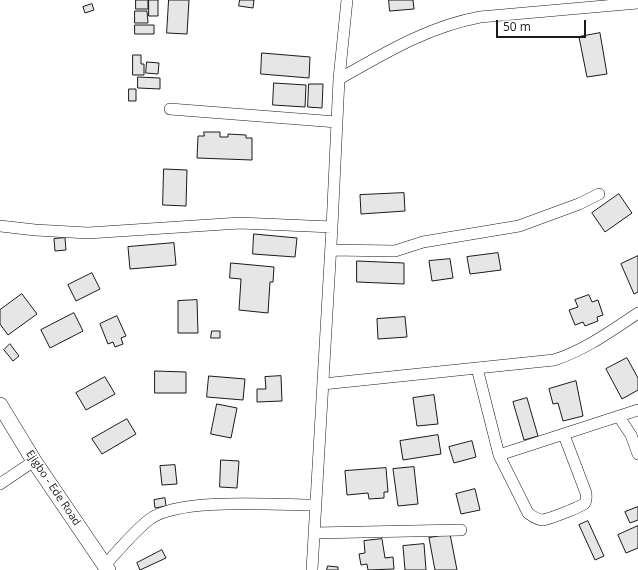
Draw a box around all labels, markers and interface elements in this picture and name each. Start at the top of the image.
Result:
scale bar [498,12,588,38]
text: 50 m [503,18,531,35]
street label: Ejigbo - Ede Road [23,448,83,528]

